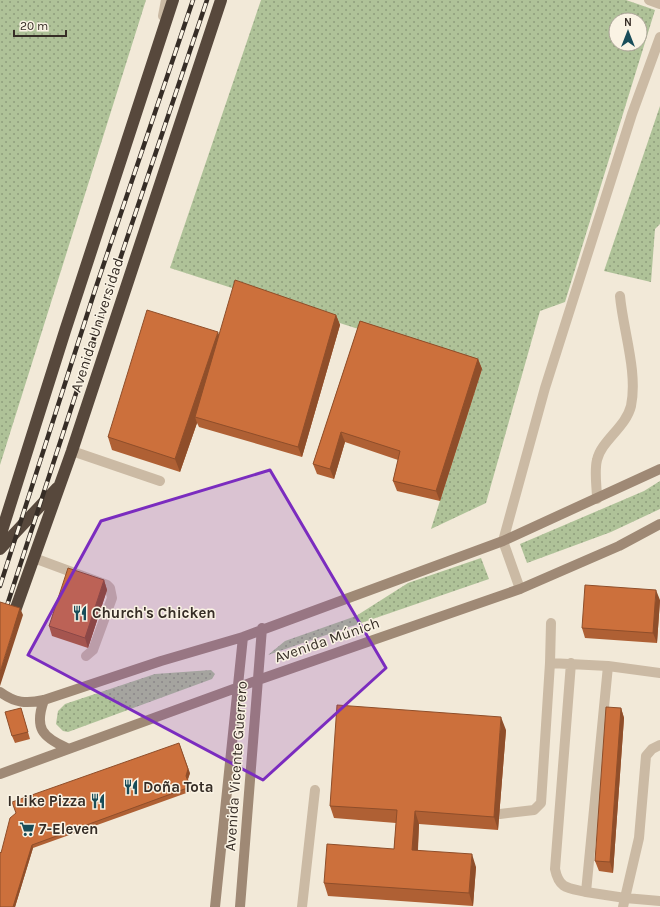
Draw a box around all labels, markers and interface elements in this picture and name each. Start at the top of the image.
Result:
scale bar [14,12,66,38]
north arrow [608,12,648,52]
text: N [624,16,632,29]
text: 20 m [20,19,48,33]
street label: Avenida Universidad [67,256,127,394]
restaurant icon: Church's Chicken [71,604,89,622]
place label: Church's Chicken [92,604,216,622]
street label: Avenida Múnich [272,614,382,666]
street label: Avenida Vicente Guerrero [221,680,251,852]
restaurant icon: Doña Tota [122,778,140,796]
place label: Doña Tota [143,778,214,796]
place label: I Like Pizza [7,792,86,810]
restaurant icon: I Like Pizza [89,792,107,810]
supermarket icon: 7-Eleven [18,820,36,838]
place label: 7-Eleven [39,820,98,838]

